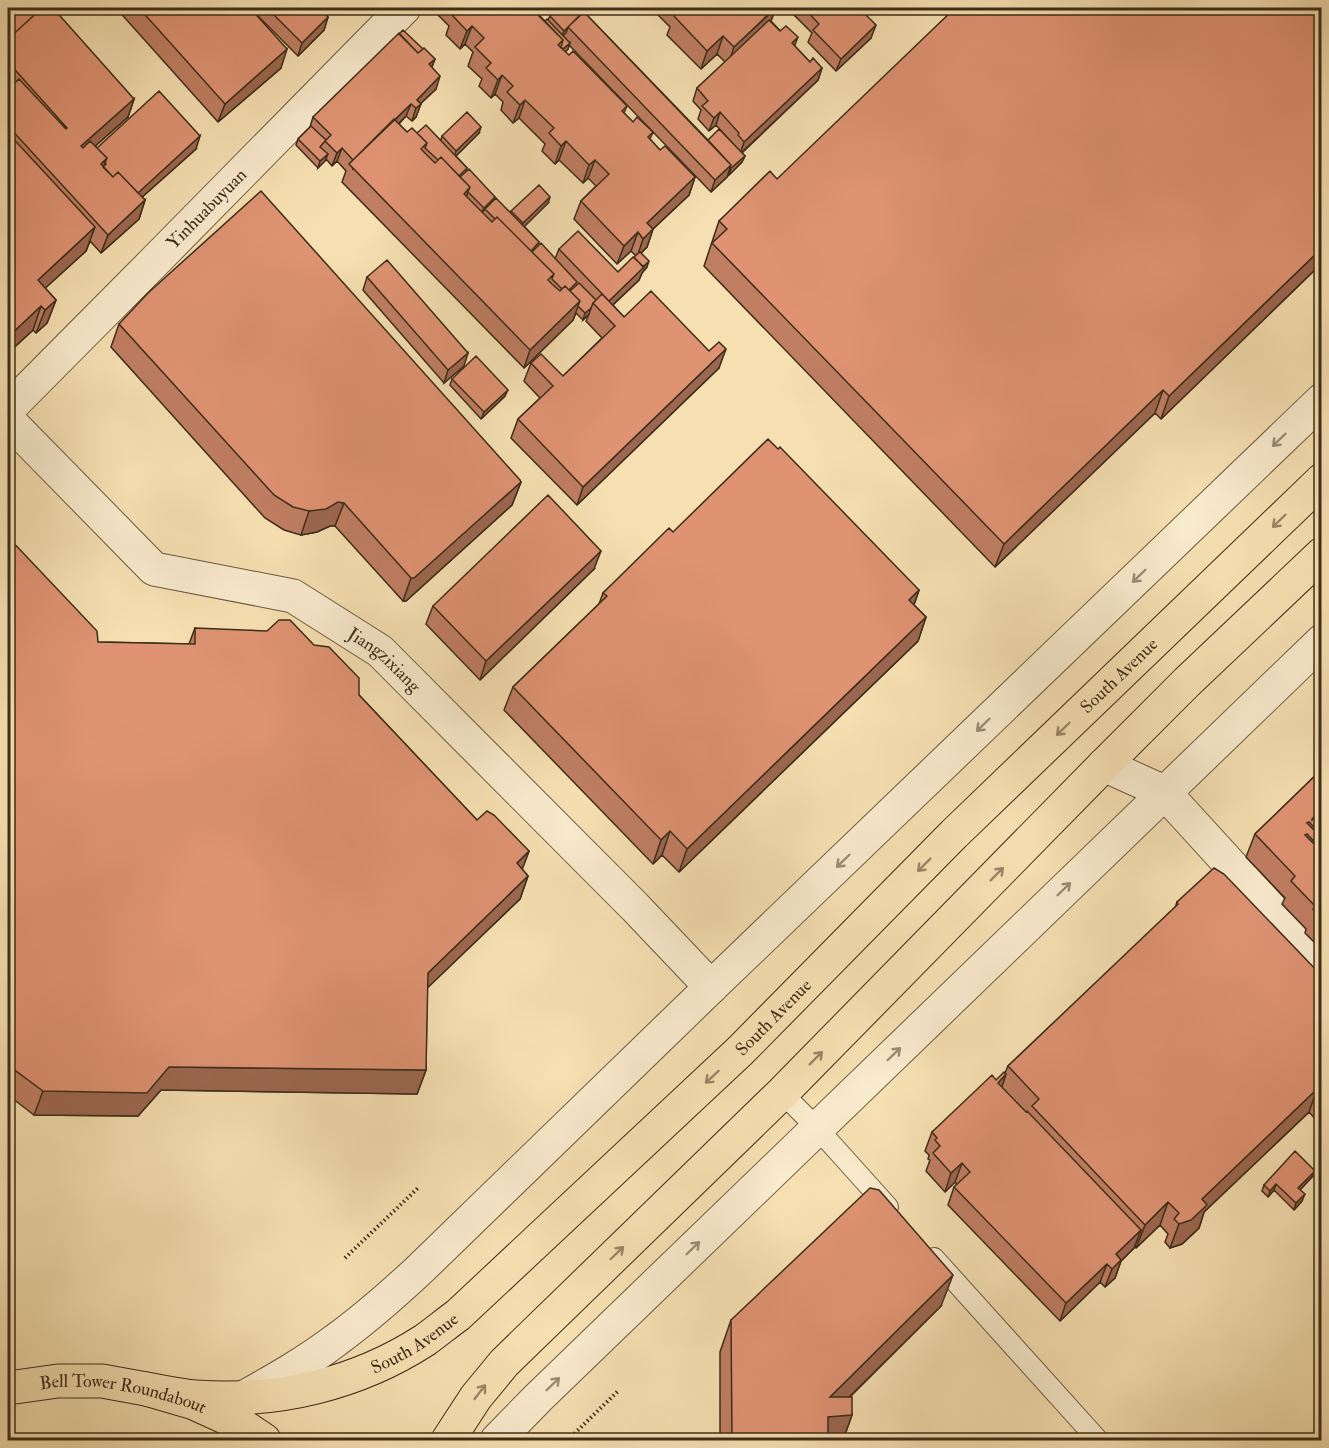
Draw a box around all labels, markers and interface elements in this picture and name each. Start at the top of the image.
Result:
street label: Yinhuabuyuan [162,164,252,254]
one-way arrow [1272,433,1287,448]
one-way arrow [1272,513,1287,528]
one-way arrow [1131,568,1146,583]
street label: Jiangzixiang [342,622,426,698]
street label: South Avenue [1075,633,1163,718]
one-way arrow [976,718,991,733]
one-way arrow [1056,721,1071,736]
one-way arrow [835,853,850,868]
one-way arrow [916,857,931,872]
one-way arrow [990,866,1004,881]
one-way arrow [1056,882,1071,897]
street label: South Avenue [731,974,817,1061]
one-way arrow [886,1047,901,1061]
one-way arrow [809,1050,824,1065]
one-way arrow [705,1070,720,1084]
one-way arrow [686,1241,701,1256]
one-way arrow [609,1245,624,1260]
street label: South Avenue [367,1307,464,1379]
street label: Bell Tower Roundabout [38,1370,210,1419]
one-way arrow [546,1377,561,1391]
one-way arrow [474,1384,487,1400]

